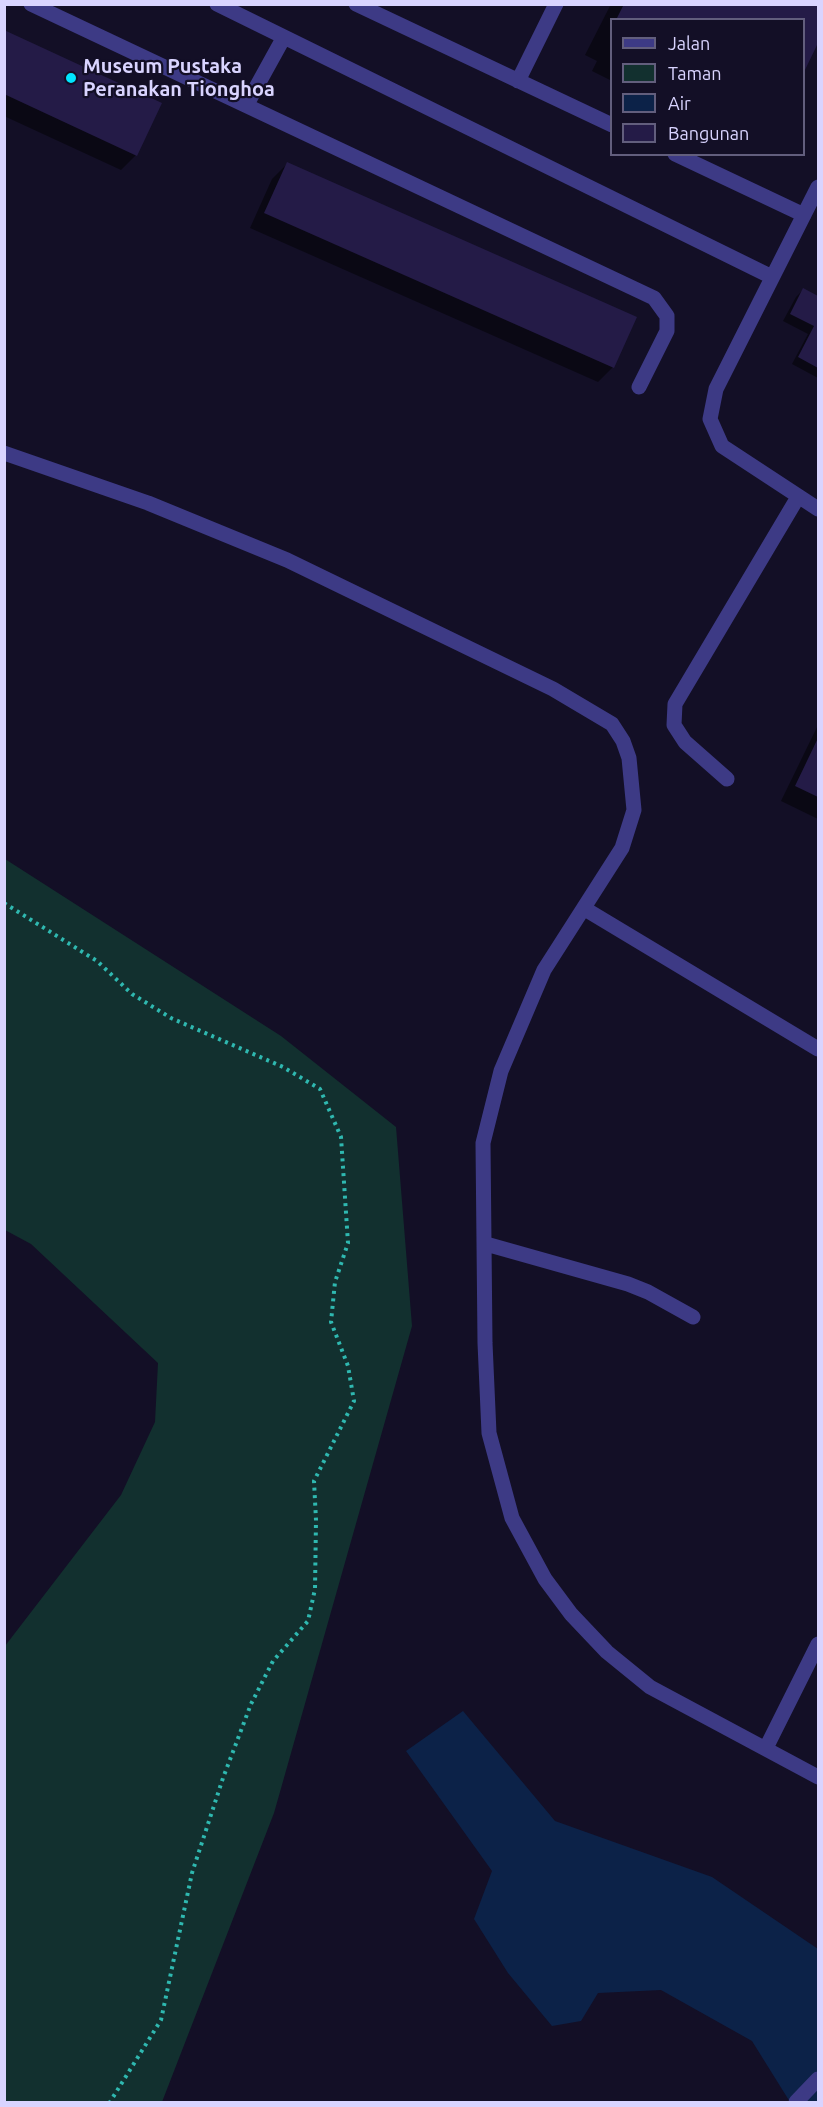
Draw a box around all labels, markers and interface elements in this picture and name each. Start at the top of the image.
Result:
legend [610,18,805,156]
text: Jalan [668,33,710,53]
place label: Museum Pustaka Peranakan Tionghoa [83,54,275,101]
text: Taman [668,63,722,83]
marker: Museum Pustaka Peranakan Tionghoa [64,71,78,85]
text: Air [668,93,691,113]
text: Bangunan [668,123,749,143]

